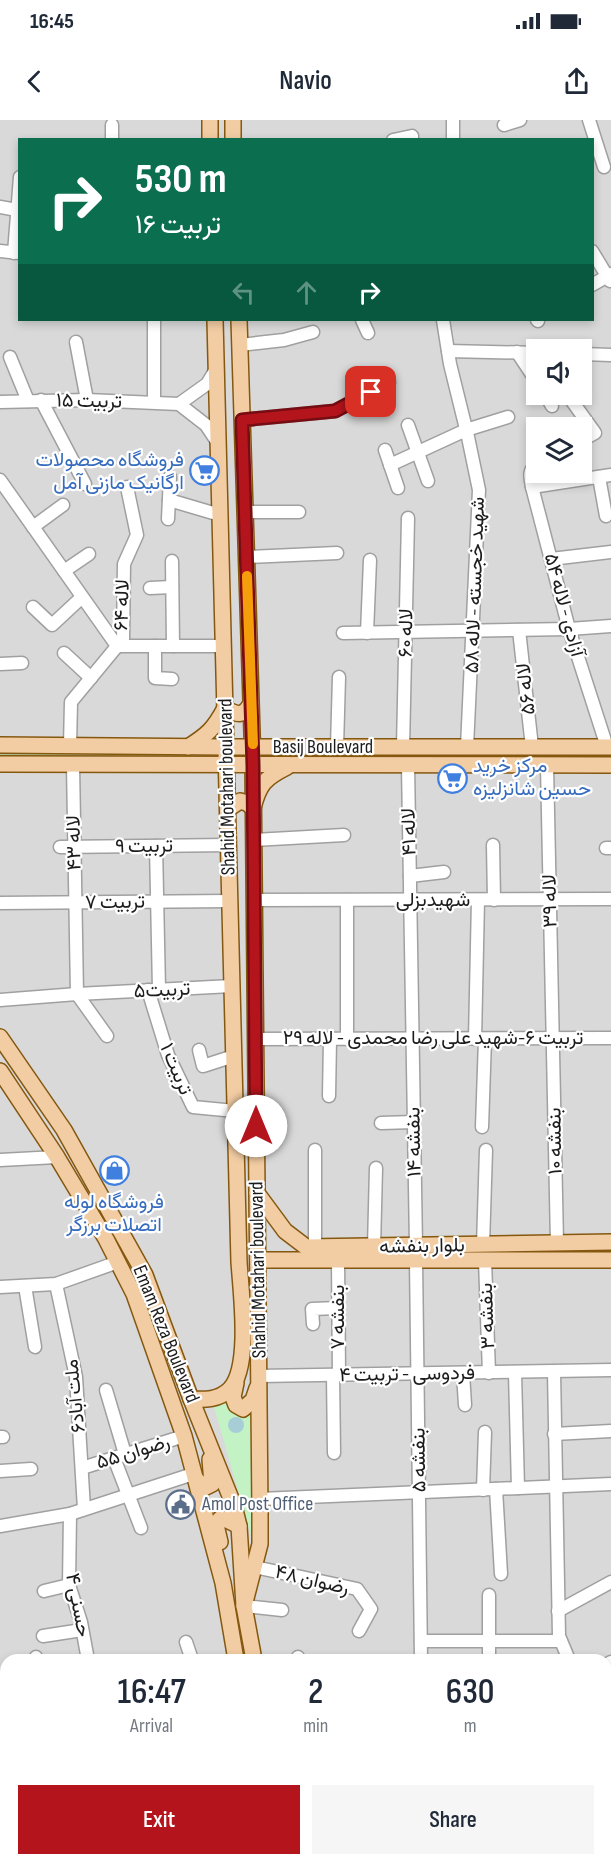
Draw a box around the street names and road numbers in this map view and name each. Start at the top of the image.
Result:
street label: تربیت ۱۵ [56,388,122,414]
street label: شهید خجسته - لاله ۵۸ [460,496,490,674]
street label: آزادی - لاله ۵۴ [539,551,590,661]
street label: لاله ۶۴ [109,579,135,631]
street label: لاله ۶۰ [394,608,418,658]
street label: لاله ۵۶ [511,662,541,716]
street label: Shahid Motahari boulevard [213,698,241,876]
street label: Basij Boulevard [273,735,373,759]
street label: لاله ۴۱ [397,808,421,856]
street label: لاله ۴۳ [62,815,86,871]
street label: تربیت ۹ [115,833,173,859]
street label: لاله ۳۹ [538,874,562,928]
street label: شهیدبزلی [396,888,470,912]
street label: تربیت ۷ [85,889,145,915]
street label: تربیت۵ [133,977,191,1003]
street label: تربیت ۶-شهید علی رضا محمدی - لاله ۲۹ [283,1026,583,1050]
street label: تربیت ۱ [154,1039,198,1099]
street label: بنفشه ۱۴ [401,1107,427,1177]
street label: بنفشه ۱۰ [542,1107,568,1175]
street label: Shahid Motahari boulevard [244,1181,272,1359]
street label: بلوار بنفشه [379,1233,465,1259]
street label: Emam Reza Boulevard [128,1262,204,1406]
street label: بنفشه ۳ [474,1282,500,1350]
street label: بنفشه ۷ [326,1285,350,1349]
street label: ملت آباد۶ [59,1358,91,1434]
street label: فردوسی - تربیت ۴ [339,1361,475,1387]
street label: بنفشه ۵ [406,1427,432,1493]
street label: رضوان ۵۵ [93,1429,173,1475]
street label: رضوان ۴۸ [273,1560,351,1600]
street label: حسنی ۴ [60,1571,96,1639]

